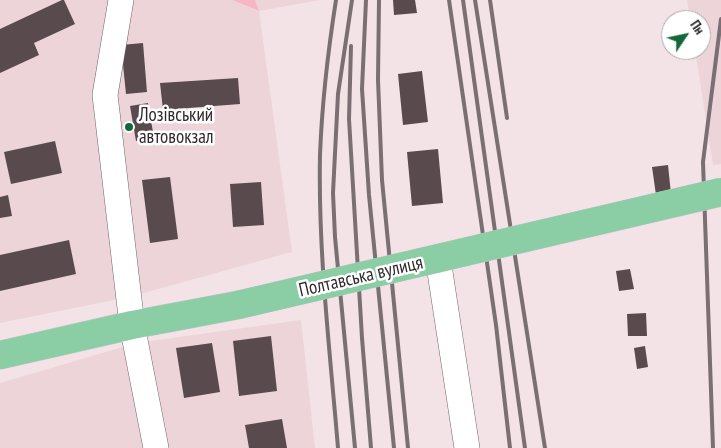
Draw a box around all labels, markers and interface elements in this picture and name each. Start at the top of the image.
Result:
north arrow [661,10,711,60]
text: Пн [686,17,709,38]
place label: Лозівський автовокзал [139,105,214,149]
marker: Лозівський автовокзал [123,121,135,133]
street label: Полтавська вулиця [297,252,425,302]

